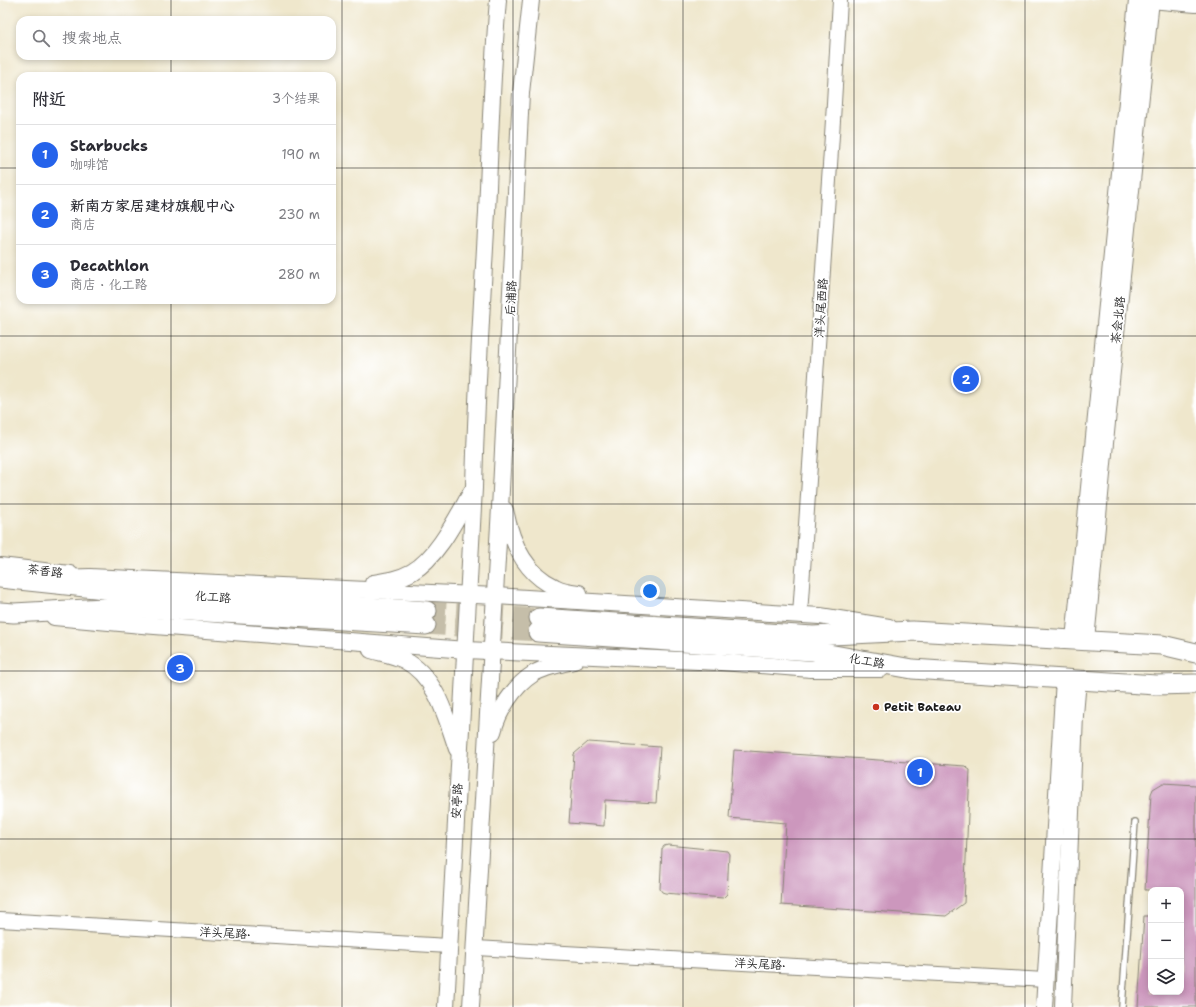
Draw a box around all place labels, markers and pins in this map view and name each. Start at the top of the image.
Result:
pin: 2 [953,364,979,394]
pin: 3 [167,653,193,683]
place label: Petit Bateau [884,699,961,715]
marker: Petit Bateau [871,702,881,712]
pin: 1 [907,757,933,787]

